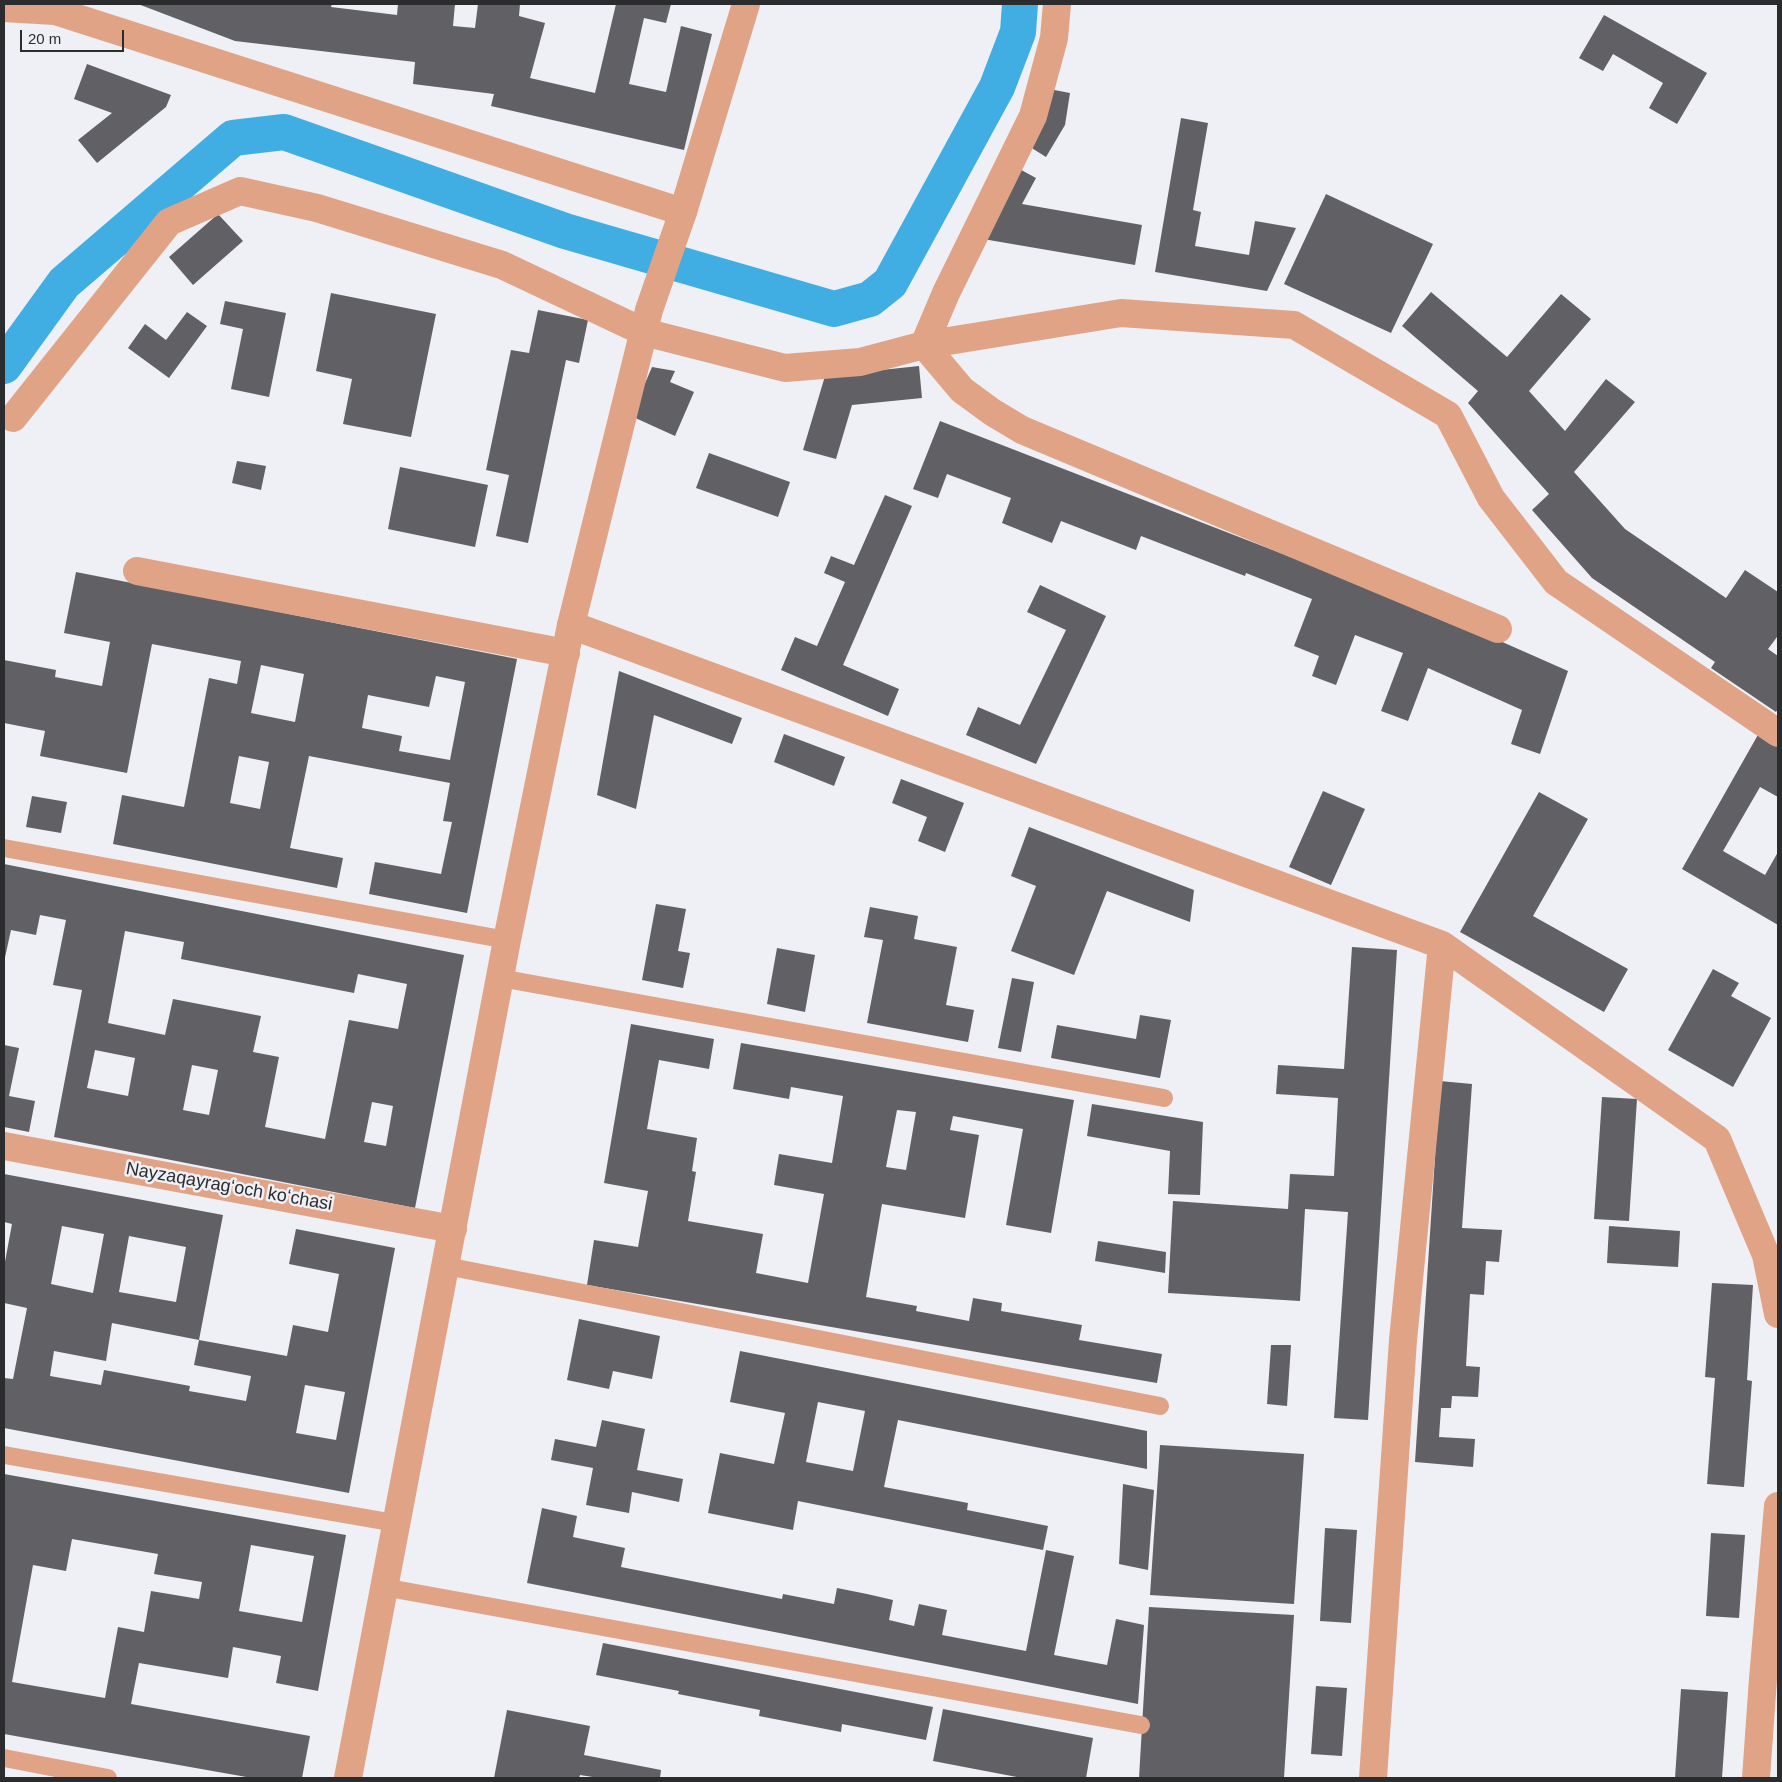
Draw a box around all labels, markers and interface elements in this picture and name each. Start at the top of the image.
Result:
scale bar [22,20,126,52]
text: 20 m [28,30,61,47]
street label: Nayzaqayragʻoch koʻchasi [124,1158,334,1216]

